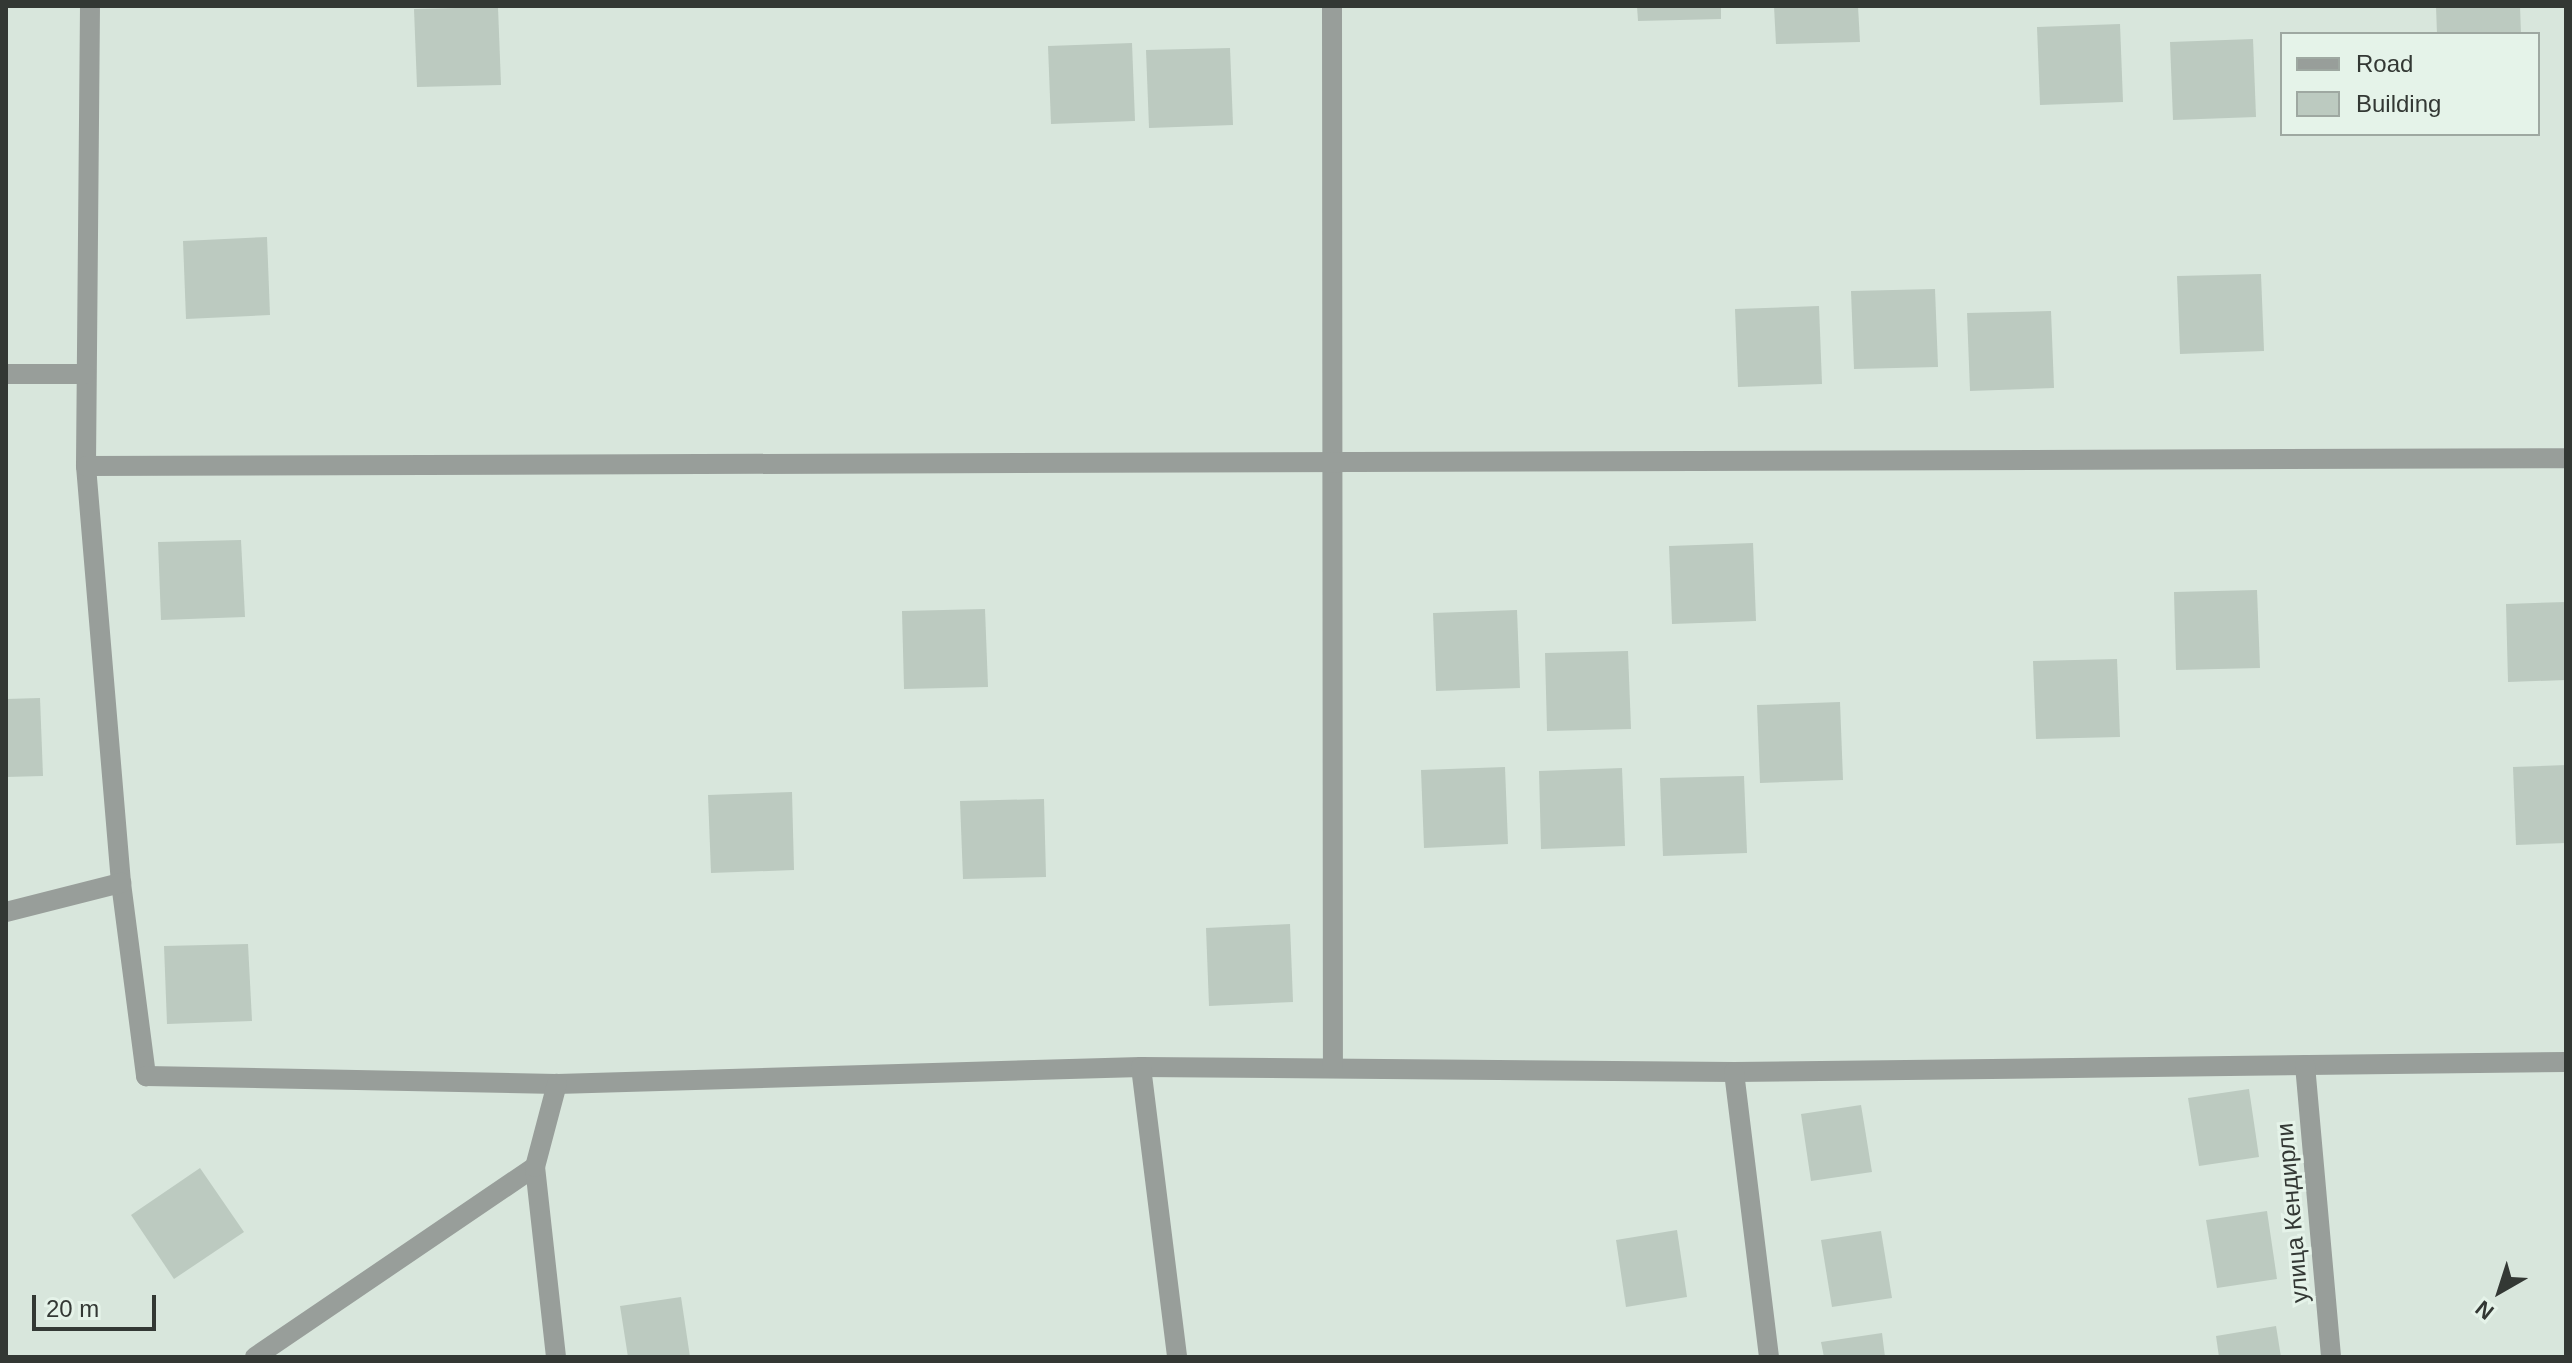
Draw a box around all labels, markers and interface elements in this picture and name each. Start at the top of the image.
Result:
legend [2280,32,2540,136]
text: Road [2356,50,2413,77]
text: Building [2356,90,2441,117]
street label: улица Кендирли [2270,1122,2314,1304]
north arrow [2460,1251,2540,1331]
scale bar [36,1279,160,1329]
text: 20 m [46,1295,99,1322]
text: N [2471,1295,2499,1325]

